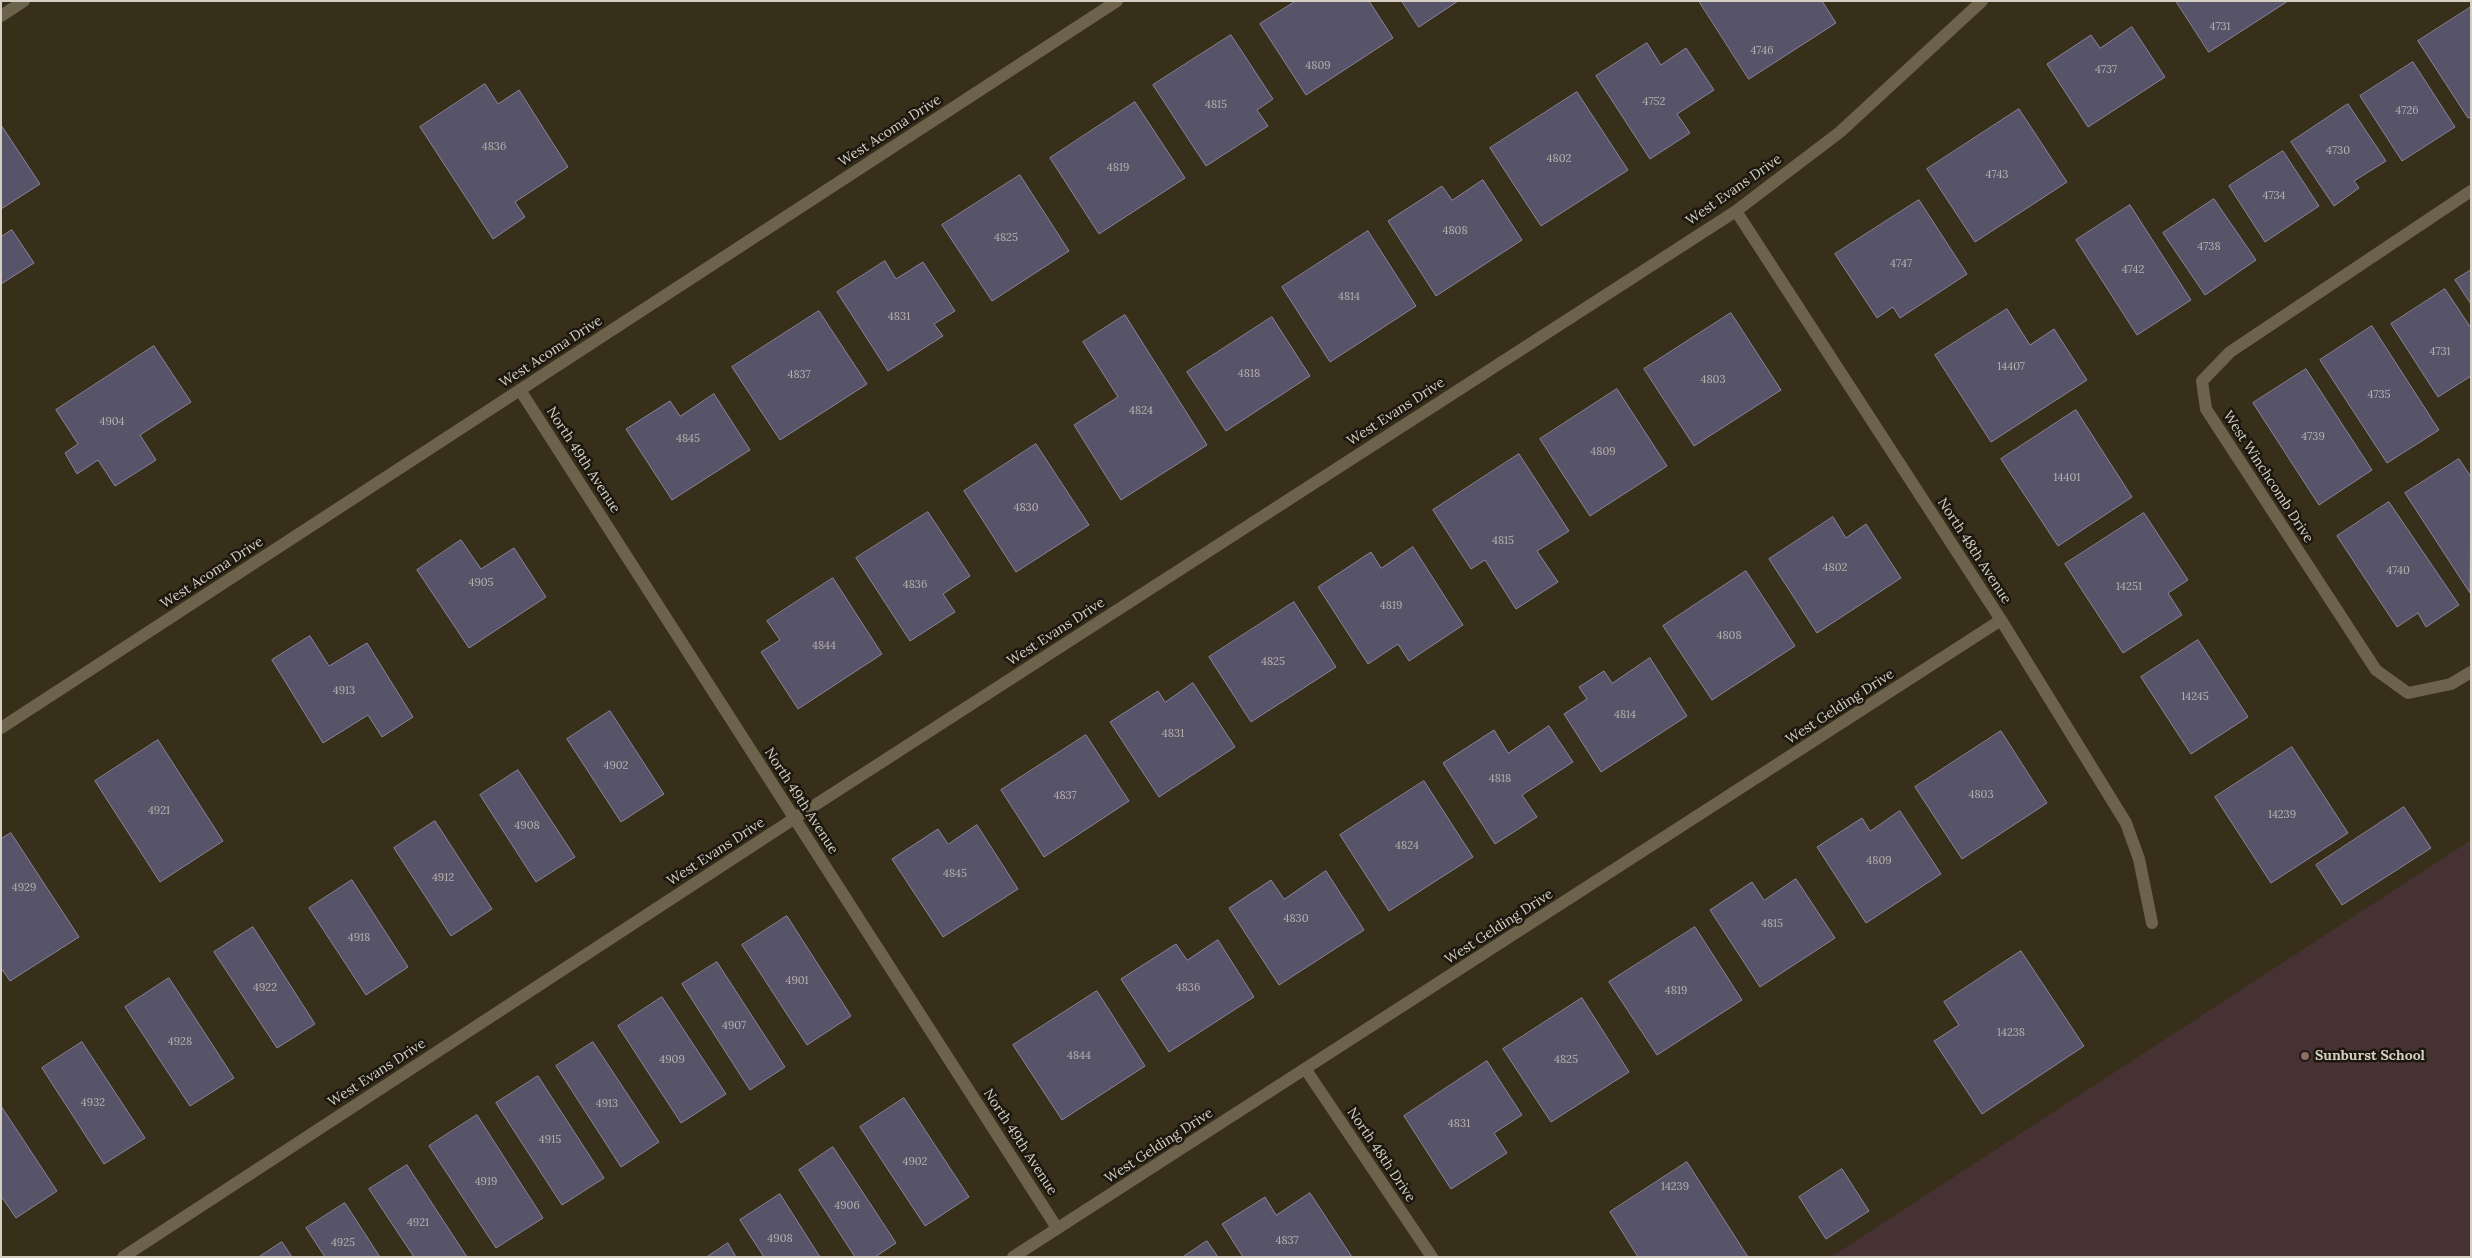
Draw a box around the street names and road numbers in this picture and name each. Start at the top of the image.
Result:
street label: West Acoma Drive [835,91,945,171]
street label: West Evans Drive [1683,151,1785,229]
street label: West Acoma Drive [496,312,606,392]
street label: West Evans Drive [1344,374,1448,450]
street label: North 49th Avenue [542,404,624,516]
street label: West Winchcomb Drive [2219,408,2317,546]
street label: North 48th Avenue [1934,495,2014,607]
street label: West Acoma Drive [157,533,267,613]
street label: West Evans Drive [1004,594,1108,670]
street label: West Gelding Drive [1783,666,1897,748]
street label: North 49th Avenue [760,745,842,857]
street label: West Evans Drive [664,814,768,890]
street label: West Gelding Drive [1442,886,1556,968]
street label: West Evans Drive [325,1035,429,1111]
street label: North 49th Avenue [979,1086,1061,1198]
street label: West Gelding Drive [1102,1105,1216,1187]
street label: North 48th Drive [1343,1105,1419,1205]

